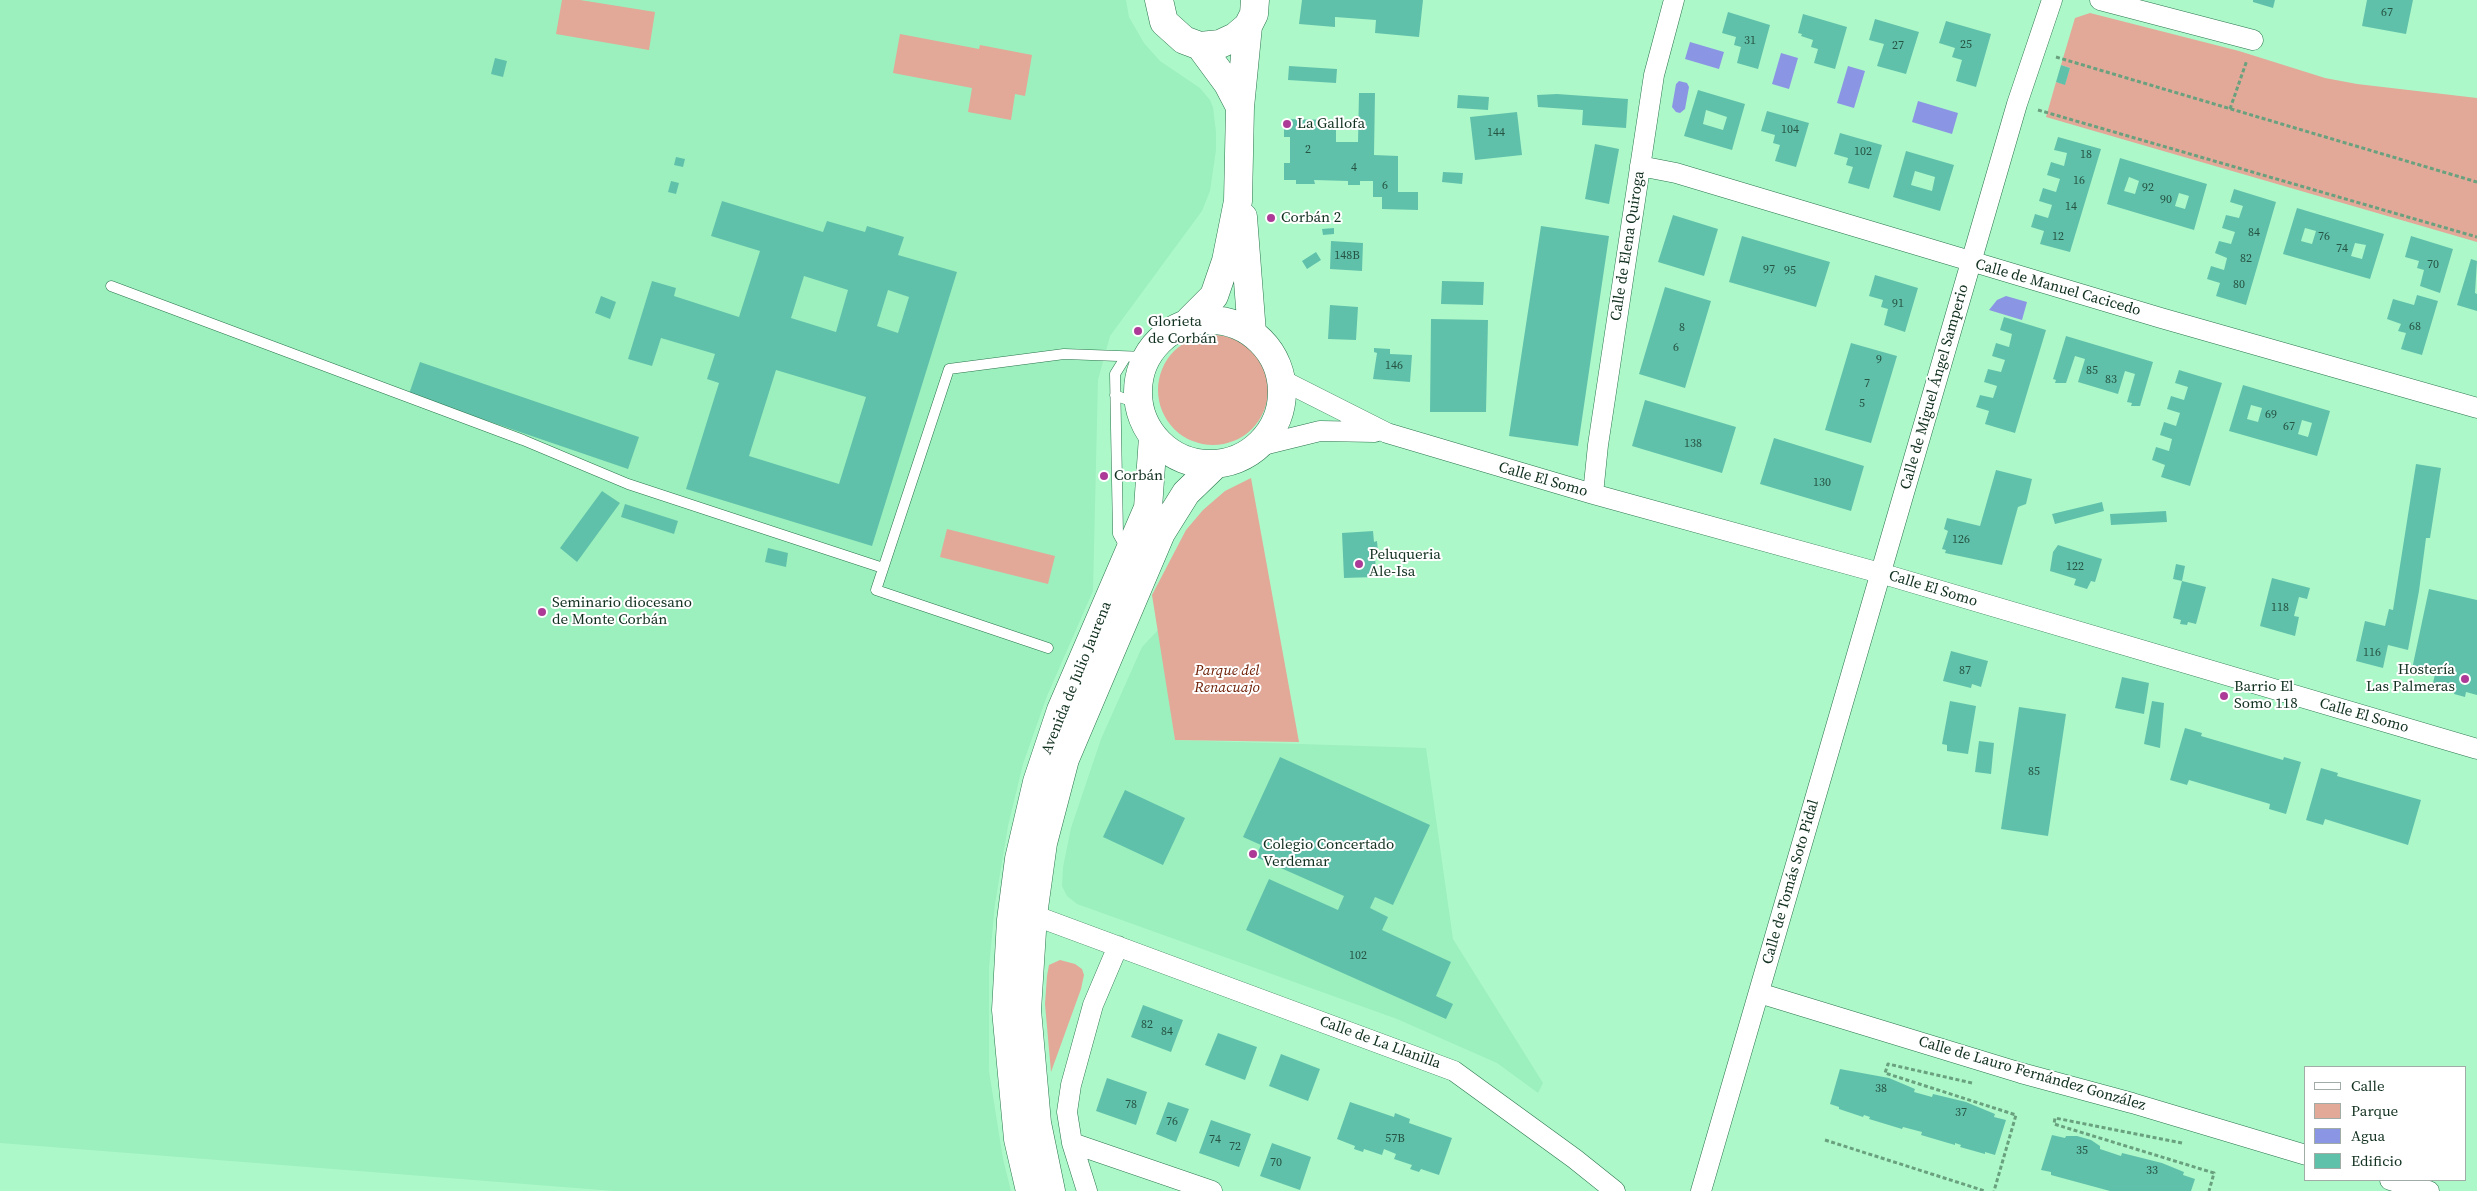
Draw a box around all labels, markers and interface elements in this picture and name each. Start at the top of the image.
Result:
house number: 67 [2381,6,2393,20]
house number: 31 [1744,34,1756,48]
house number: 25 [1960,38,1972,52]
house number: 27 [1892,39,1904,53]
place label: La Gallofa [1297,115,1365,133]
marker: La Gallofa [1281,118,1293,130]
house number: 104 [1781,123,1799,137]
house number: 144 [1487,126,1505,140]
house number: 2 [1305,143,1311,157]
house number: 102 [1854,145,1872,159]
house number: 18 [2080,148,2092,162]
house number: 4 [1351,161,1357,175]
street label: Calle de Elena Quiroga [1607,170,1649,322]
house number: 16 [2073,174,2085,188]
house number: 6 [1382,179,1388,193]
house number: 92 [2142,181,2154,195]
house number: 90 [2160,193,2172,207]
house number: 14 [2065,200,2077,214]
place label: Corbán 2 [1281,209,1341,227]
marker: Corbán 2 [1265,212,1277,224]
house number: 84 [2248,226,2260,240]
house number: 12 [2052,230,2064,244]
house number: 76 [2318,230,2330,244]
house number: 74 [2336,242,2348,256]
house number: 148B [1334,249,1360,263]
house number: 82 [2240,252,2252,266]
street label: Calle de Manuel Cacicedo [1973,256,2143,320]
house number: 70 [2427,258,2439,272]
house number: 97 [1763,263,1775,277]
house number: 95 [1784,264,1796,278]
house number: 80 [2233,278,2245,292]
street label: Calle de Miguel Ángel Samperio [1897,282,1973,492]
house number: 91 [1892,297,1904,311]
place label: Glorieta de Corbán [1148,313,1217,348]
house number: 68 [2409,320,2421,334]
house number: 8 [1679,321,1685,335]
marker: Glorieta de Corbán [1132,325,1144,337]
house number: 6 [1673,341,1679,355]
house number: 9 [1876,353,1882,367]
house number: 146 [1385,359,1403,373]
house number: 85 [2086,364,2098,378]
house number: 83 [2105,373,2117,387]
house number: 7 [1864,377,1870,391]
house number: 5 [1859,397,1865,411]
house number: 69 [2265,408,2277,422]
house number: 67 [2283,420,2295,434]
house number: 138 [1684,437,1702,451]
street label: Calle El Somo [1496,459,1590,501]
place label: Corbán [1114,467,1163,485]
marker: Corbán [1098,470,1110,482]
house number: 130 [1813,476,1831,490]
house number: 126 [1952,533,1970,547]
place label: Peluqueria Ale-Isa [1369,546,1441,581]
marker: Peluqueria Ale-Isa [1353,558,1365,570]
house number: 122 [2066,560,2084,574]
street label: Calle El Somo [1886,567,1980,611]
place label: Seminario diocesano de Monte Corbán [552,594,692,629]
street label: Avenida de Julio Jaurena [1038,599,1116,757]
house number: 118 [2271,601,2289,615]
marker: Seminario diocesano de Monte Corbán [536,606,548,618]
house number: 116 [2363,646,2381,660]
place label: Hostería Las Palmeras [2366,661,2455,696]
park label: Parque del Renacuajo [1194,662,1260,697]
house number: 87 [1959,664,1971,678]
marker: Hostería Las Palmeras [2459,673,2471,685]
place label: Barrio El Somo 118 [2234,678,2298,713]
marker: Barrio El Somo 118 [2218,690,2230,702]
street label: Calle El Somo [2317,695,2411,737]
house number: 85 [2028,765,2040,779]
street label: Calle de Tomás Soto Pidal [1759,798,1823,966]
place label: Colegio Concertado Verdemar [1263,836,1394,871]
marker: Colegio Concertado Verdemar [1247,848,1259,860]
house number: 102 [1349,949,1367,963]
street label: Calle de La Llanilla [1317,1013,1443,1073]
house number: 82 [1141,1018,1153,1032]
house number: 84 [1161,1025,1173,1039]
street label: Calle de Lauro Fernández González [1916,1033,2148,1115]
legend [2304,1066,2467,1181]
text: Calle [2351,1075,2385,1096]
house number: 38 [1875,1082,1887,1096]
house number: 78 [1125,1098,1137,1112]
text: Parque [2351,1100,2398,1121]
house number: 37 [1955,1106,1967,1120]
house number: 76 [1166,1115,1178,1129]
text: Agua [2351,1125,2385,1146]
house number: 57B [1385,1132,1405,1146]
house number: 74 [1209,1133,1221,1147]
house number: 72 [1229,1140,1241,1154]
house number: 35 [2076,1144,2088,1158]
text: Edificio [2351,1150,2402,1171]
house number: 70 [1270,1156,1282,1170]
house number: 33 [2146,1164,2158,1178]

